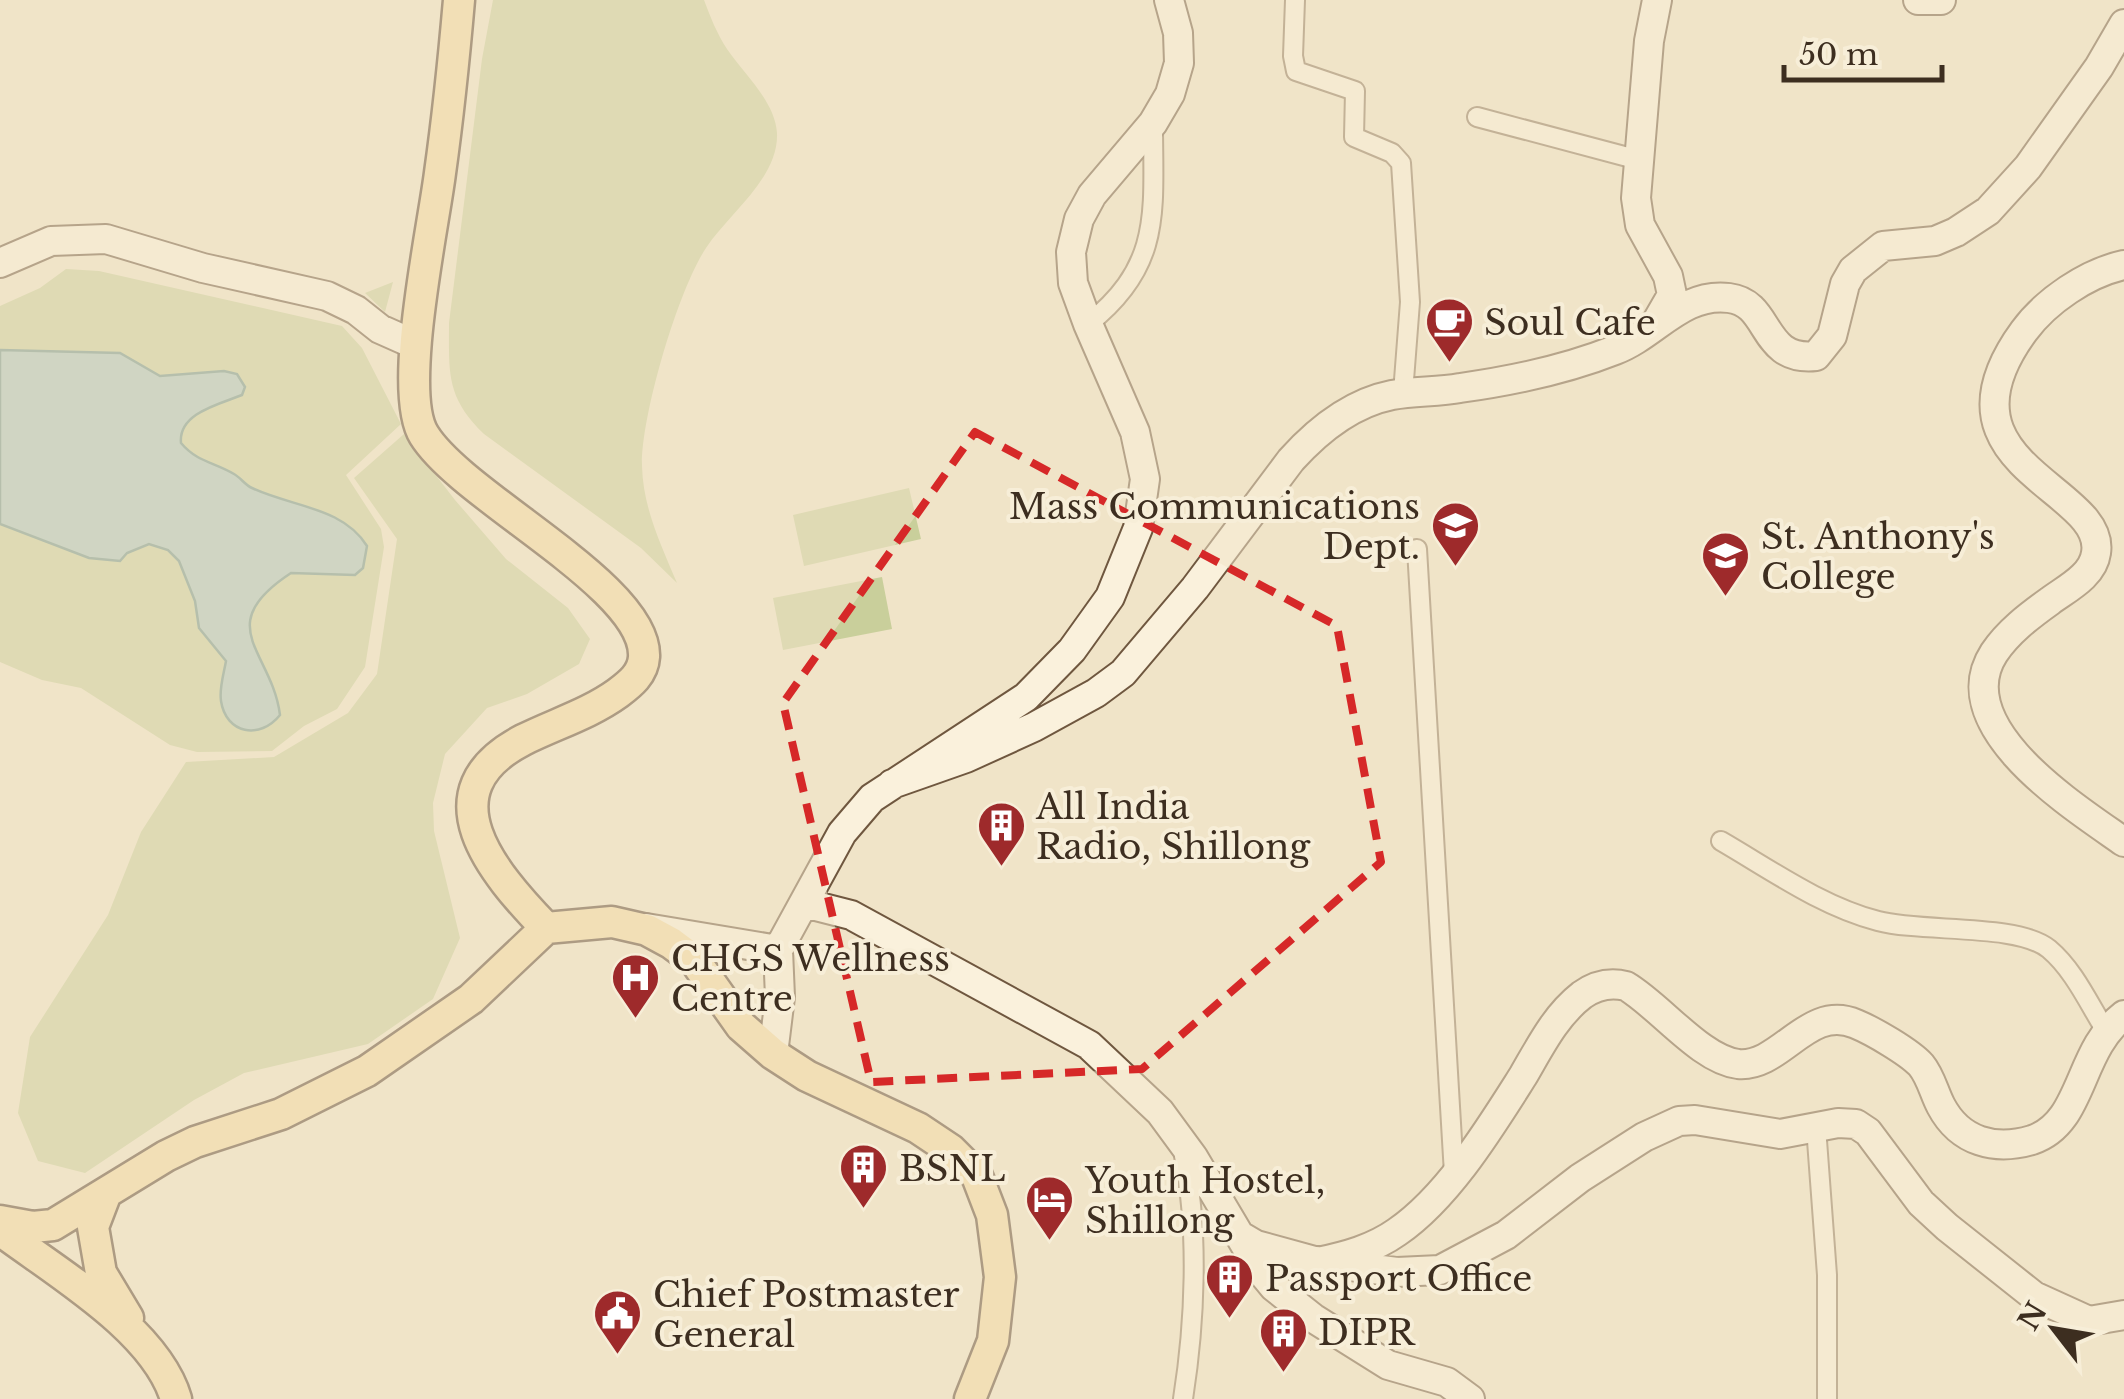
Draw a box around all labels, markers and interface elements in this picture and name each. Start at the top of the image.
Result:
scale bar [1784,20,1942,82]
text: 50 m [1799,36,1878,73]
cafe icon: Soul Cafe [1423,296,1475,364]
place label: Soul Cafe [1484,301,1656,344]
place label: Mass Communications Dept. [1009,485,1420,568]
school or university icon: Mass Communications Dept. [1429,500,1481,568]
place label: St. Anthony's College [1761,515,1995,598]
school or university icon: St. Anthony's College [1700,530,1752,598]
place label: All India Radio, Shillong [1035,785,1311,868]
building icon: All India Radio, Shillong [975,800,1027,868]
place label: CHGS Wellness Centre [671,937,950,1020]
hospital icon: CHGS Wellness Centre [610,952,662,1020]
building icon: BSNL [838,1142,890,1210]
place label: BSNL [899,1147,1005,1190]
place label: Youth Hostel, Shillong [1084,1159,1325,1242]
hotel icon: Youth Hostel, Shillong [1024,1174,1076,1242]
building icon: Passport Office [1204,1252,1256,1320]
place label: Passport Office [1265,1257,1532,1300]
place label: Chief Postmaster General [653,1273,960,1356]
north arrow [2004,1279,2104,1379]
public building icon: Chief Postmaster General [592,1288,644,1356]
text: N [2011,1296,2055,1337]
building icon: DIPR [1257,1306,1309,1374]
place label: DIPR [1318,1311,1416,1354]

